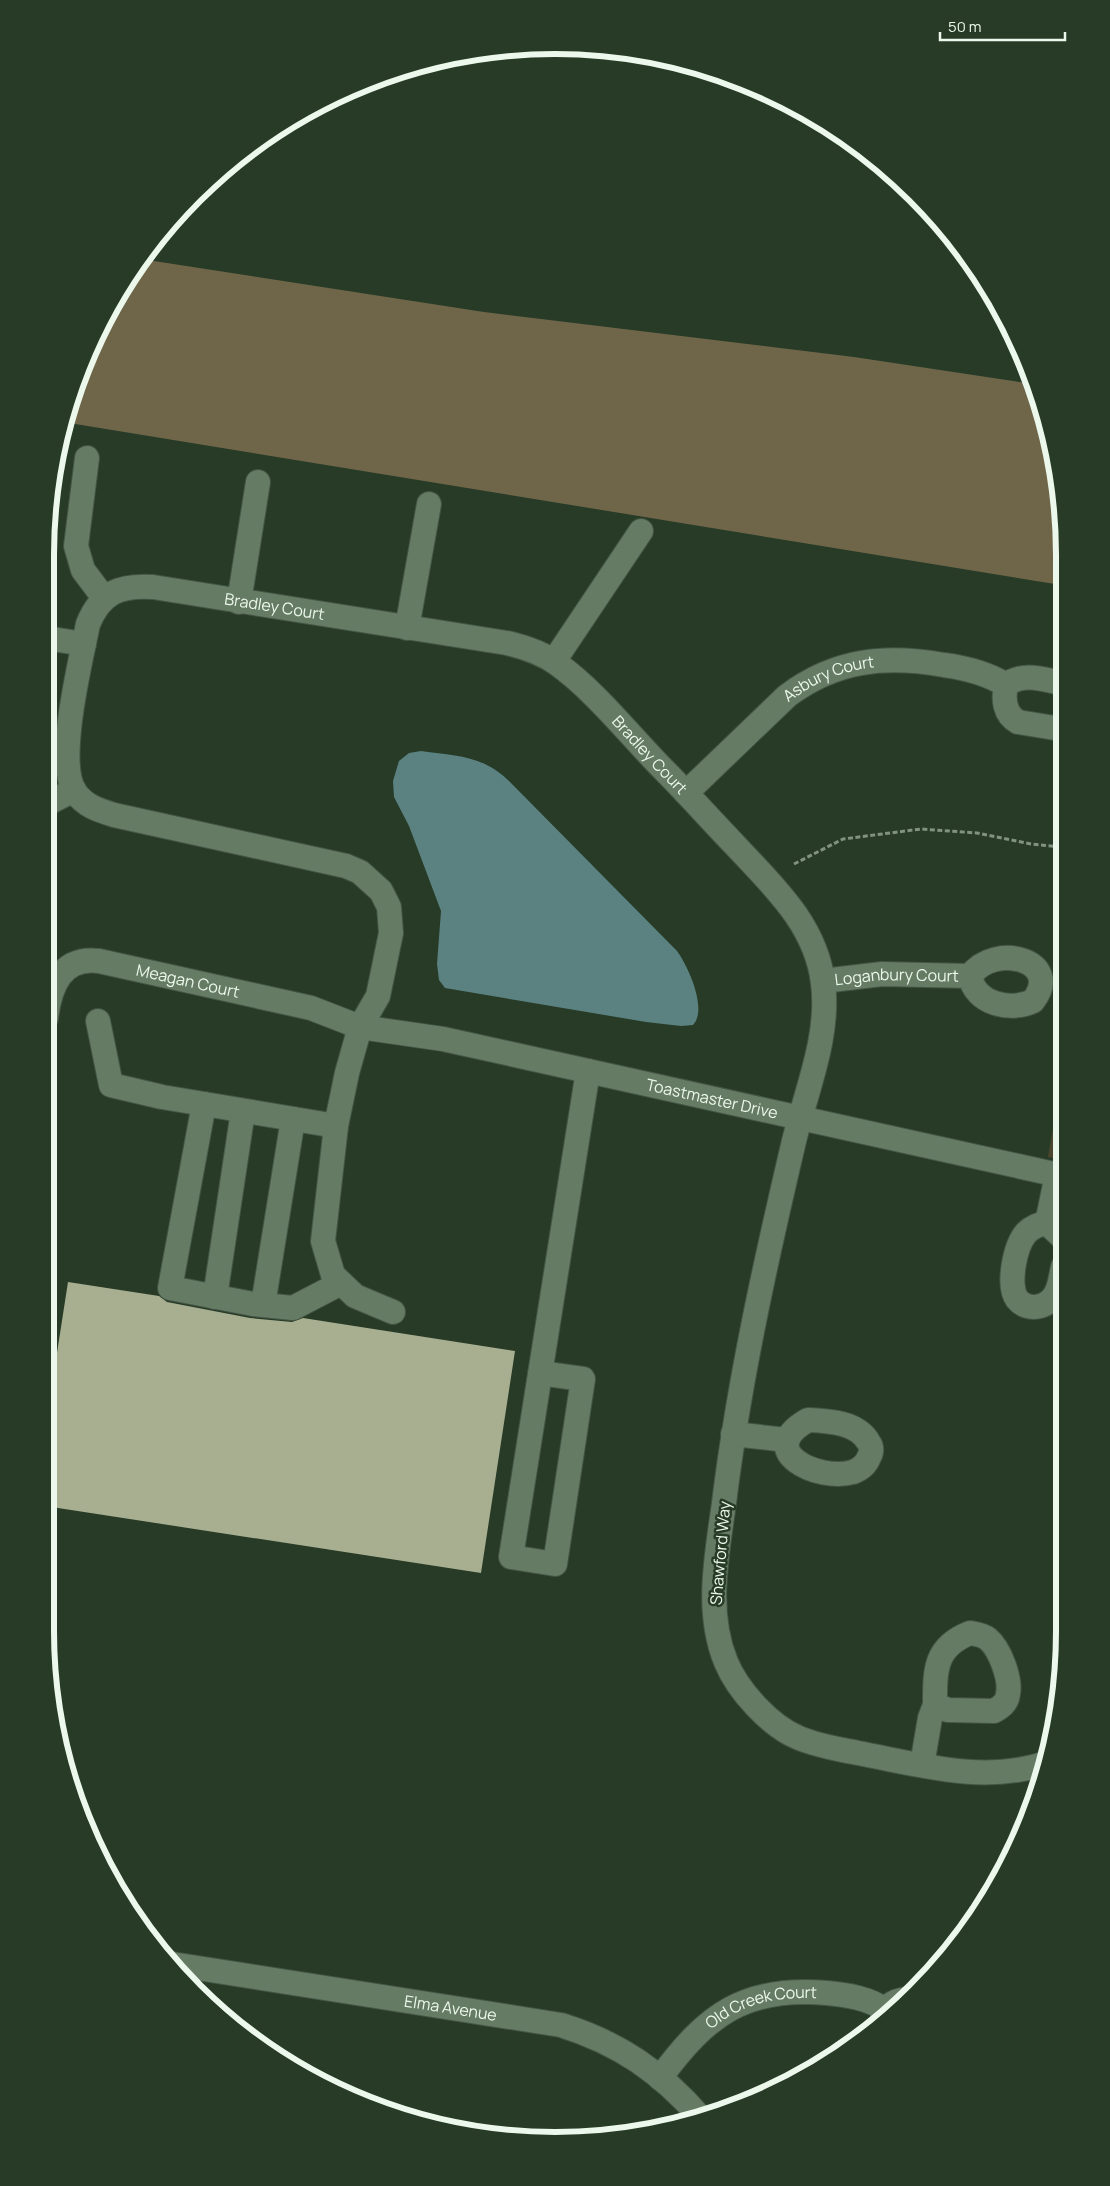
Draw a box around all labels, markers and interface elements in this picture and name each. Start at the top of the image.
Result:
scale bar [940,10,1065,42]
text: 50 m [948,16,982,37]
street label: Bradley Court [223,587,326,625]
street label: Asbury Court [778,650,875,706]
street label: Bradley Court [607,710,692,799]
street label: Meagan Court [134,959,242,1003]
street label: Loganbury Court [833,963,959,991]
street label: Toastmaster Drive [644,1073,780,1124]
street label: Shawford Way [704,1499,736,1606]
street label: Old Creek Court [700,1981,817,2033]
street label: Elma Avenue [403,1990,498,2026]

